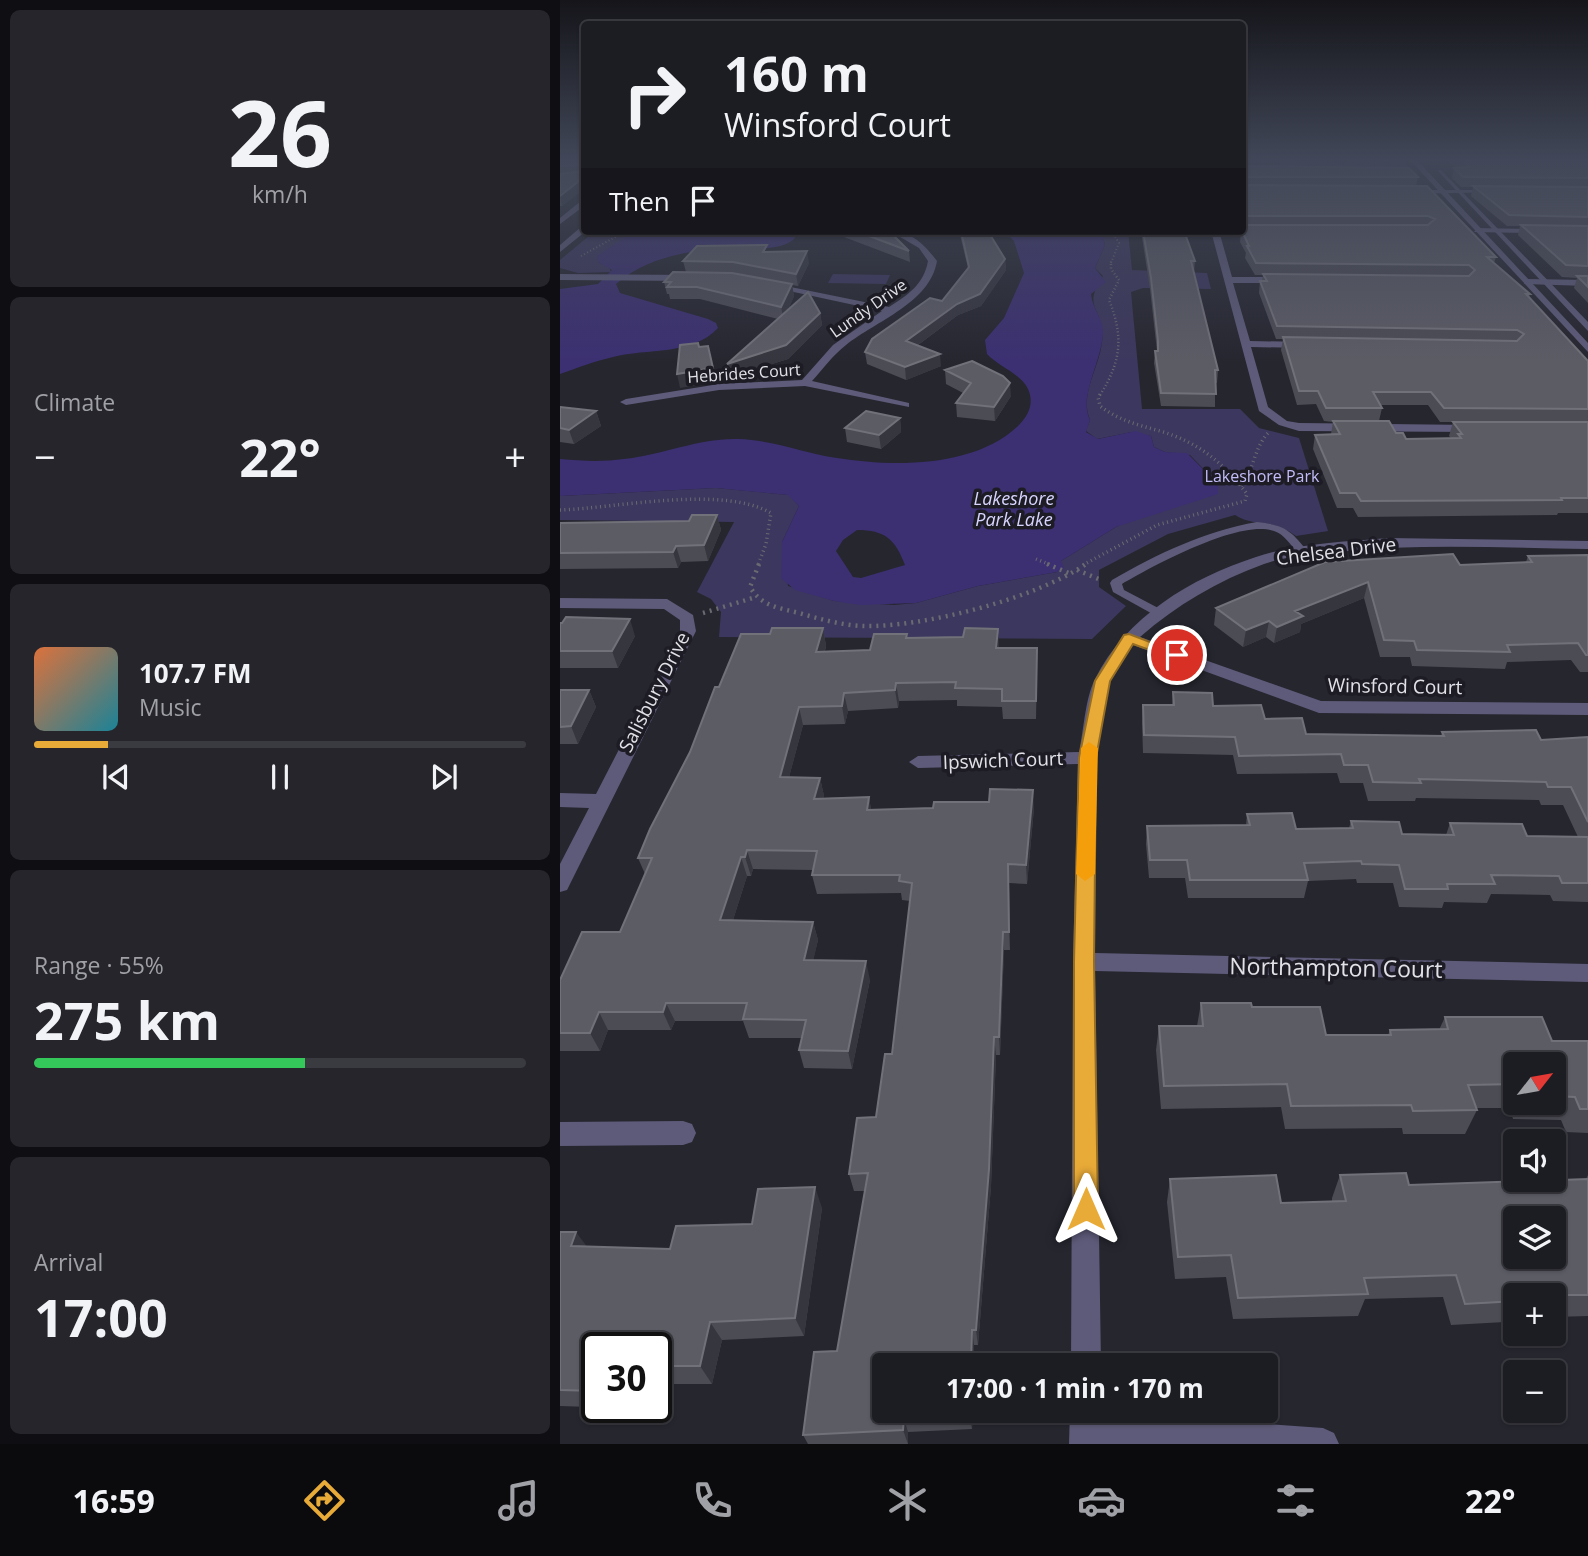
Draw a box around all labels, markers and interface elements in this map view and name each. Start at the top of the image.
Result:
text: 160 m [724,40,869,106]
icon: right [609,49,700,140]
text: 26 [228,70,332,194]
text: Winsford Court [724,103,951,146]
text: km/h [252,178,308,210]
icon: arrive [684,182,722,220]
text: Then [609,183,670,219]
street label: Lundy Drive [825,273,911,343]
street label: Hebrides Court [687,358,802,388]
text: Climate [34,386,115,418]
text: 22° [239,421,321,492]
text: − [34,430,56,482]
text: + [504,430,526,482]
park label: Lakeshore Park [1205,465,1320,487]
water label: Lakeshore Park Lake [974,486,1054,531]
street label: Chelsea Drive [1274,531,1398,571]
pin [1147,625,1207,685]
street label: Salisbury Drive [613,627,695,757]
icon: arrive [1158,636,1196,674]
text: 107.7 FM [139,655,251,691]
street label: Winsford Court [1327,672,1463,700]
text: Music [139,691,202,723]
street label: Ipswich Court [942,745,1064,775]
icon: previous [97,758,135,796]
icon: pause [261,758,299,796]
icon: next [425,758,463,796]
text: Range · 55% [34,949,164,981]
street label: Northampton Court [1229,949,1443,985]
text: 275 km [34,984,220,1055]
north arrow [1503,1052,1566,1115]
map controls [1503,1052,1566,1423]
button: sound [1503,1129,1566,1192]
position arrow [1049,1172,1123,1246]
button: layers [1503,1206,1566,1269]
text: Arrival [34,1246,103,1278]
text: 17:00 [34,1281,168,1352]
button: + [1503,1283,1566,1346]
speed limit sign: 30 [581,1332,672,1423]
button: − [1503,1360,1566,1423]
text: 17:00 · 1 min · 170 m [946,1370,1204,1406]
icon: directions [300,1476,349,1525]
icon: music [494,1476,543,1525]
icon: phone [688,1476,737,1525]
icon: climate [883,1476,932,1525]
icon: car [1077,1476,1126,1525]
icon: filters [1271,1476,1320,1525]
text: 16:59 [73,1479,155,1522]
text: 22° [1465,1479,1515,1522]

